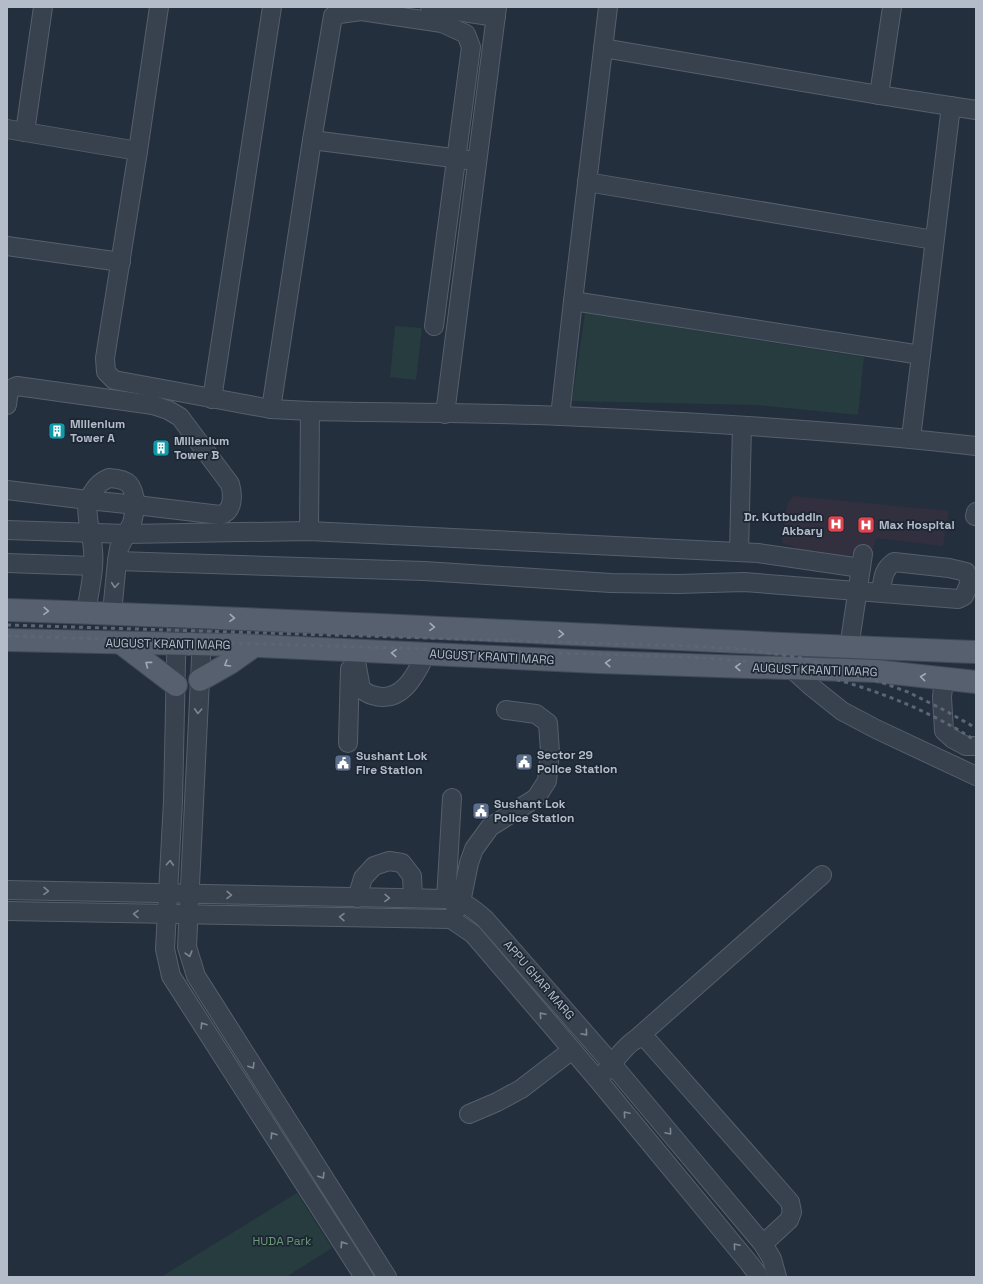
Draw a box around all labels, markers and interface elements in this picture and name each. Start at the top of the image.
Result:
place label: Millenium Tower A [70,416,125,446]
building icon: Millenium Tower A [47,421,67,441]
place label: Millenium Tower B [174,433,229,463]
building icon: Millenium Tower B [151,438,171,458]
place label: Dr. Kutbuddin Akbary [744,509,823,539]
hospital icon: Dr. Kutbuddin Akbary [826,514,846,534]
hospital icon: Max Hospital [856,515,876,535]
place label: Max Hospital [879,517,955,533]
one-way arrow [110,582,119,589]
one-way arrow [43,607,49,615]
one-way arrow [229,614,235,622]
one-way arrow [429,623,435,632]
one-way arrow [558,629,564,638]
street label: AUGUST KRANTI MARG [105,635,231,653]
street label: AUGUST KRANTI MARG [429,646,555,668]
one-way arrow [391,648,397,657]
one-way arrow [224,659,231,666]
one-way arrow [605,659,611,667]
street label: AUGUST KRANTI MARG [752,660,878,680]
one-way arrow [146,661,153,668]
one-way arrow [735,663,741,671]
one-way arrow [920,672,926,681]
one-way arrow [194,708,202,714]
place label: Sector 29 Police Station [537,747,618,777]
place label: Sushant Lok Fire Station [356,748,428,778]
public building icon: Sector 29 Police Station [514,752,534,772]
public building icon: Sushant Lok Fire Station [333,753,353,773]
place label: Sushant Lok Police Station [494,796,575,826]
public building icon: Sushant Lok Police Station [471,801,491,821]
one-way arrow [165,860,174,866]
one-way arrow [43,887,49,895]
one-way arrow [226,891,232,899]
one-way arrow [384,894,390,902]
one-way arrow [133,909,139,918]
one-way arrow [339,913,345,921]
street label: APPU GHAR MARG [500,937,578,1023]
one-way arrow [184,950,193,957]
one-way arrow [539,1012,546,1019]
one-way arrow [200,1022,208,1029]
one-way arrow [580,1028,587,1036]
one-way arrow [248,1062,255,1069]
one-way arrow [623,1111,630,1119]
one-way arrow [665,1127,672,1135]
one-way arrow [271,1132,278,1139]
one-way arrow [318,1172,325,1179]
park label: HUDA Park [252,1233,312,1249]
one-way arrow [341,1241,348,1248]
one-way arrow [733,1244,740,1251]

